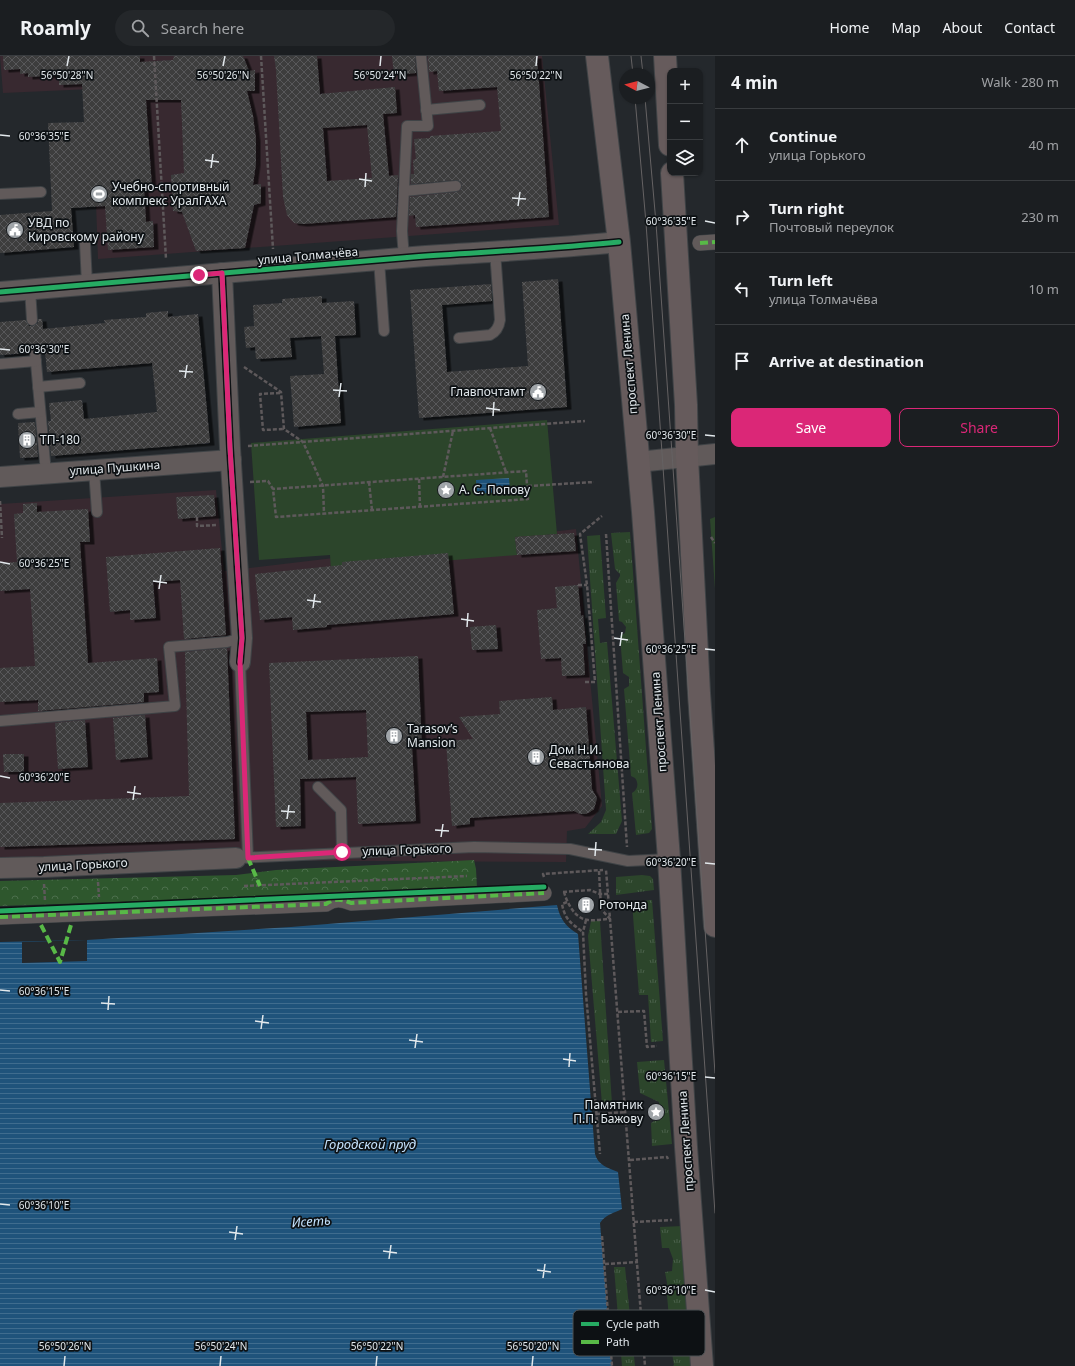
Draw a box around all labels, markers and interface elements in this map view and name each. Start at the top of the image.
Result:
search box [115,10,395,46]
text: Roamly [20,15,91,41]
icon: search [129,17,151,39]
text: Search here [161,18,244,38]
text: Home [830,18,869,37]
text: Map [891,18,921,37]
text: About [943,18,982,37]
text: Contact [1004,18,1055,37]
text: 56°50'28"N [41,68,93,82]
text: 56°50'26"N [197,68,249,82]
text: 56°50'24"N [354,68,406,82]
text: 56°50'22"N [510,68,562,82]
north arrow [619,68,655,104]
map controls [667,68,703,176]
button: + [667,68,703,104]
text: 4 min [731,71,778,94]
text: Walk · 280 m [981,73,1059,91]
button: − [667,104,703,140]
text: Continue [769,126,837,146]
text: 60°36'35"E [19,129,69,143]
icon: ahead [731,134,753,156]
text: 40 m [1029,136,1059,154]
button: layers [667,140,703,176]
text: улица Горького [769,146,866,164]
place label: Учебно-спортивный комплекс УралГАХА [112,178,230,209]
sports icon: Учебно-спортивный комплекс УралГАХА [89,184,109,204]
text: Turn right [769,198,844,218]
icon: right [731,206,753,228]
text: 230 m [1021,208,1059,226]
place label: УВД по Кировскому району [28,214,145,245]
text: 60°36'35"E [646,214,696,228]
text: Почтовый переулок [769,218,894,236]
public building icon: УВД по Кировскому району [5,220,25,240]
street label: улица Толмачёва [257,243,359,268]
route end [190,266,208,284]
text: Turn left [769,270,833,290]
icon: left [731,278,753,300]
text: 10 m [1029,280,1059,298]
text: улица Толмачёва [769,290,878,308]
street label: проспект Ленина [616,313,641,415]
text: 60°36'30"E [19,342,69,356]
icon: arrive [731,350,753,372]
text: Arrive at destination [769,351,924,371]
public building icon: Главпочтамт [528,382,548,402]
place label: Главпочтамт [450,383,525,400]
button: Save [731,408,891,447]
button: Share [899,408,1059,447]
text: 60°36'30"E [646,428,696,442]
building icon: ТП-180 [17,430,37,450]
place label: ТП-180 [40,431,80,448]
street label: улица Пушкина [69,456,161,479]
place icon: А. С. Попову [436,480,456,500]
place label: А. С. Попову [459,481,531,498]
text: 60°36'25"E [19,556,69,570]
text: 60°36'25"E [646,642,696,656]
street label: проспект Ленина [647,671,670,773]
place label: Tarasov’s Mansion [407,720,458,751]
building icon: Tarasov’s Mansion [384,726,404,746]
place label: Дом Н.И. Севастьянова [549,741,629,772]
building icon: Дом Н.И. Севастьянова [526,747,546,767]
text: 60°36'20"E [19,770,69,784]
street label: улица Горького [362,839,452,860]
route start [333,843,351,861]
street label: улица Горького [38,854,128,875]
text: 60°36'20"E [646,855,696,869]
building icon: Ротонда [576,895,596,915]
place label: Ротонда [599,896,647,913]
text: 60°36'15"E [19,984,69,998]
text: 60°36'15"E [646,1069,696,1083]
street label: проспект Ленина [674,1090,697,1192]
place label: Памятник П.П. Бажову [573,1096,644,1127]
place icon: Памятник П.П. Бажову [646,1102,666,1122]
water label: Городской пруд [324,1135,416,1153]
text: 60°36'10"E [19,1198,69,1212]
water label: Исеть [291,1211,331,1231]
text: 60°36'10"E [646,1283,696,1297]
legend [573,1310,705,1356]
text: Cycle path [606,1316,659,1331]
text: Path [606,1334,630,1349]
text: 56°50'26"N [39,1339,91,1353]
text: 56°50'24"N [195,1339,247,1353]
text: 56°50'22"N [351,1339,403,1353]
text: 56°50'20"N [507,1339,559,1353]

